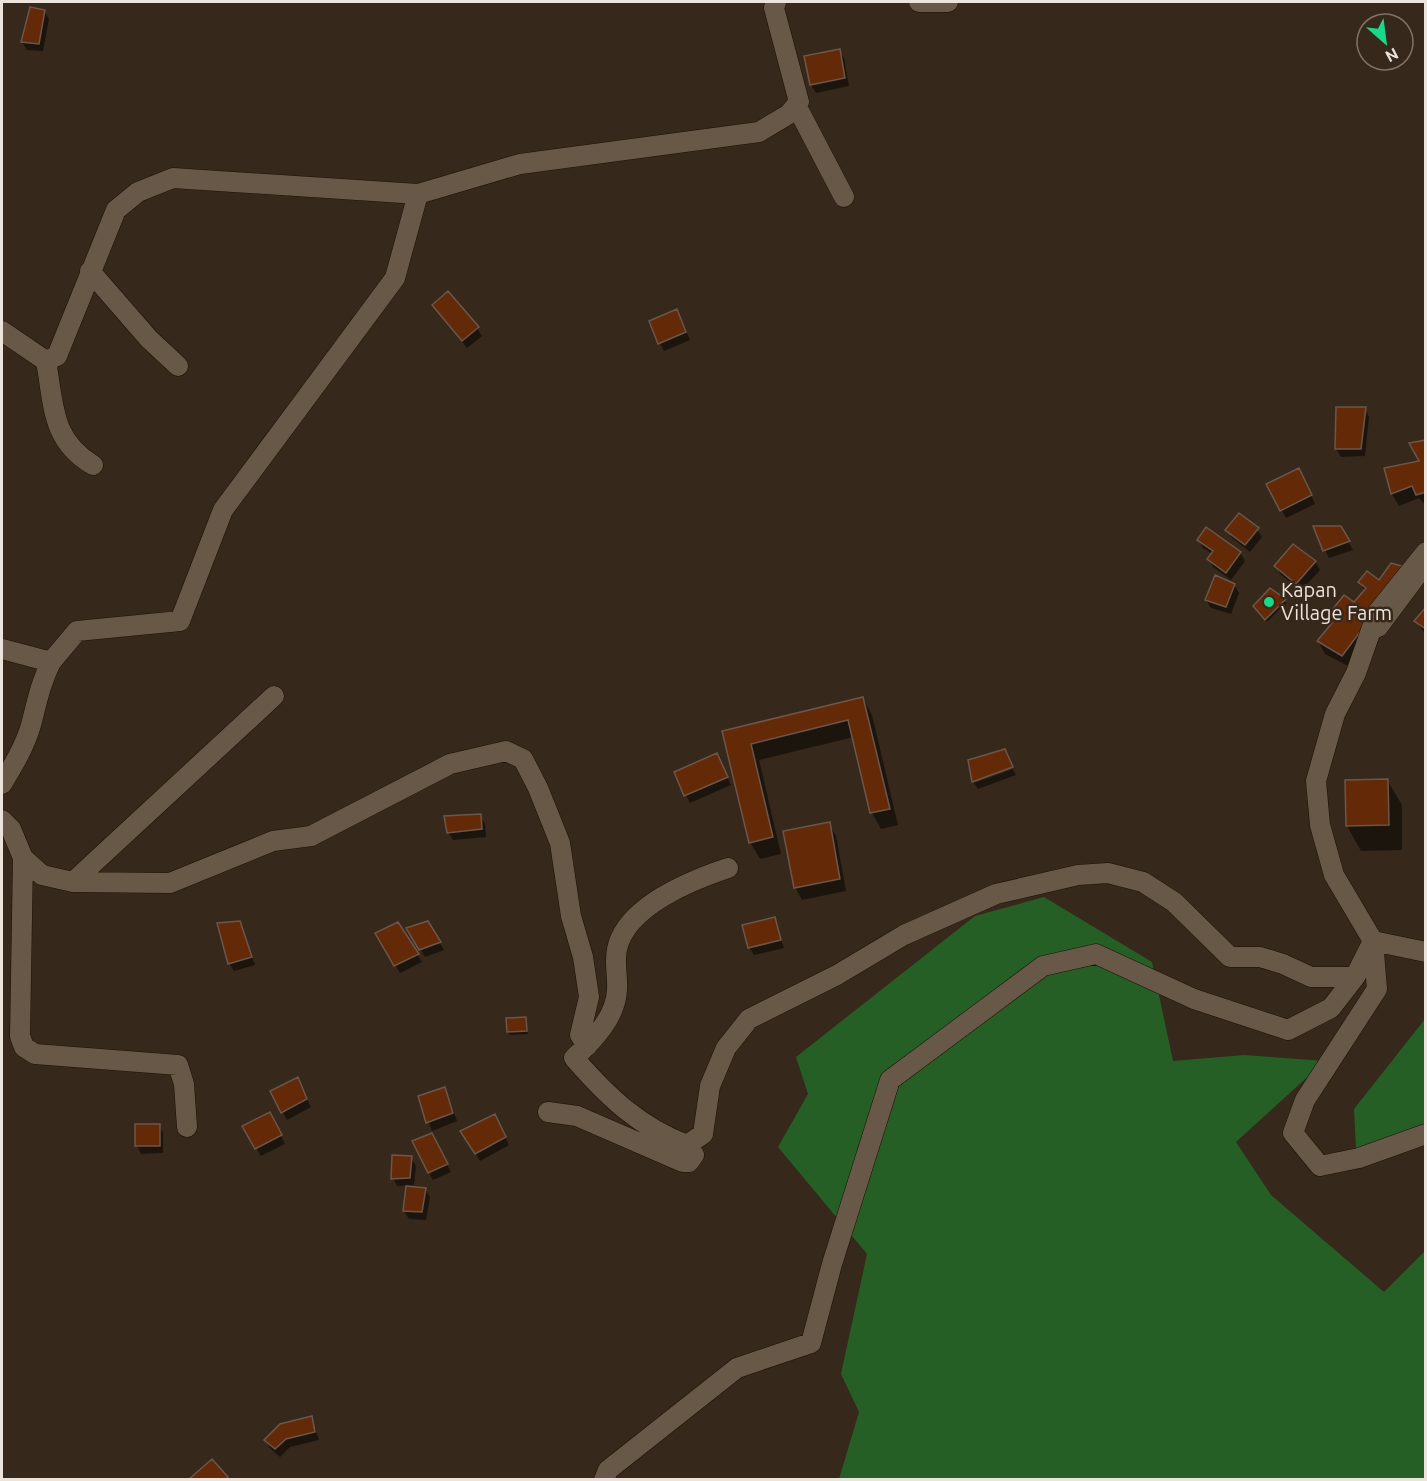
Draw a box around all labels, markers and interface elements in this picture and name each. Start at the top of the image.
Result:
north arrow [1355,12,1415,72]
text: N [1383,44,1402,66]
place label: Kapan Village Farm [1281,578,1392,624]
marker: Kapan Village Farm [1262,595,1276,609]

